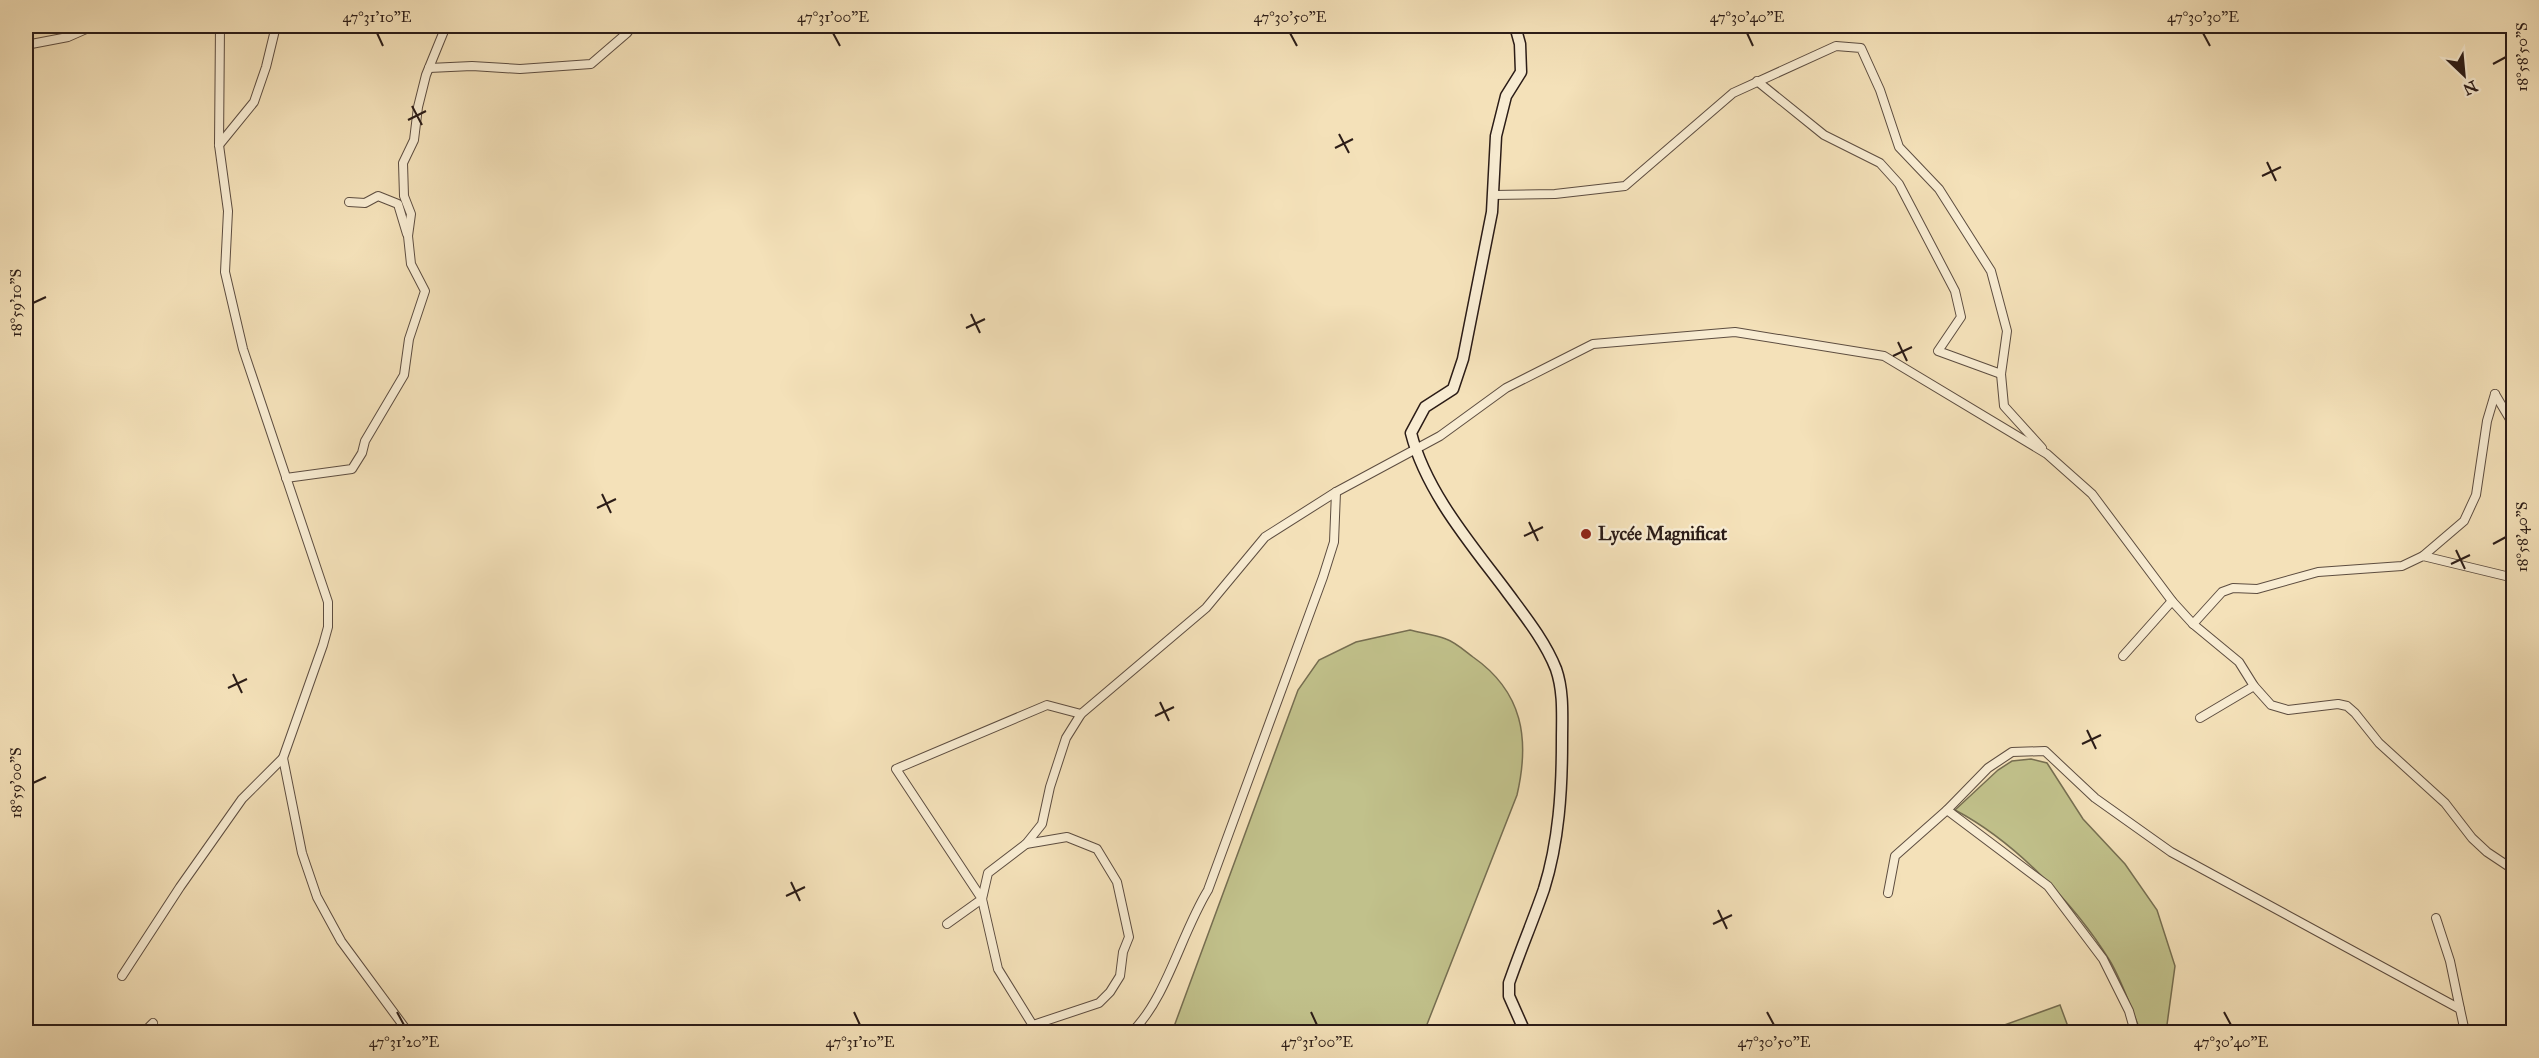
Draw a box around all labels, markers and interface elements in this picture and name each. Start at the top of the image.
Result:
text: 47°31'10"E [342,8,412,26]
text: 47°31'00"E [797,8,869,26]
text: 47°30'50"E [1253,8,1327,26]
text: 47°30'40"E [1710,8,1784,26]
text: 47°30'30"E [2167,8,2239,26]
text: 18°58'50"S [2513,22,2531,92]
north arrow [2434,45,2494,105]
text: N [2460,77,2481,100]
text: 18°59'10"S [7,269,25,337]
text: 18°58'40"S [2513,502,2531,572]
place label: Lycée Magnificat [1598,523,1728,546]
marker: Lycée Magnificat [1579,527,1593,541]
text: 18°59'00"S [7,747,25,819]
text: 47°31'20"E [369,1033,440,1051]
text: 47°31'10"E [825,1033,895,1051]
text: 47°31'00"E [1281,1033,1353,1051]
text: 47°30'50"E [1737,1033,1811,1051]
text: 47°30'40"E [2194,1033,2268,1051]

